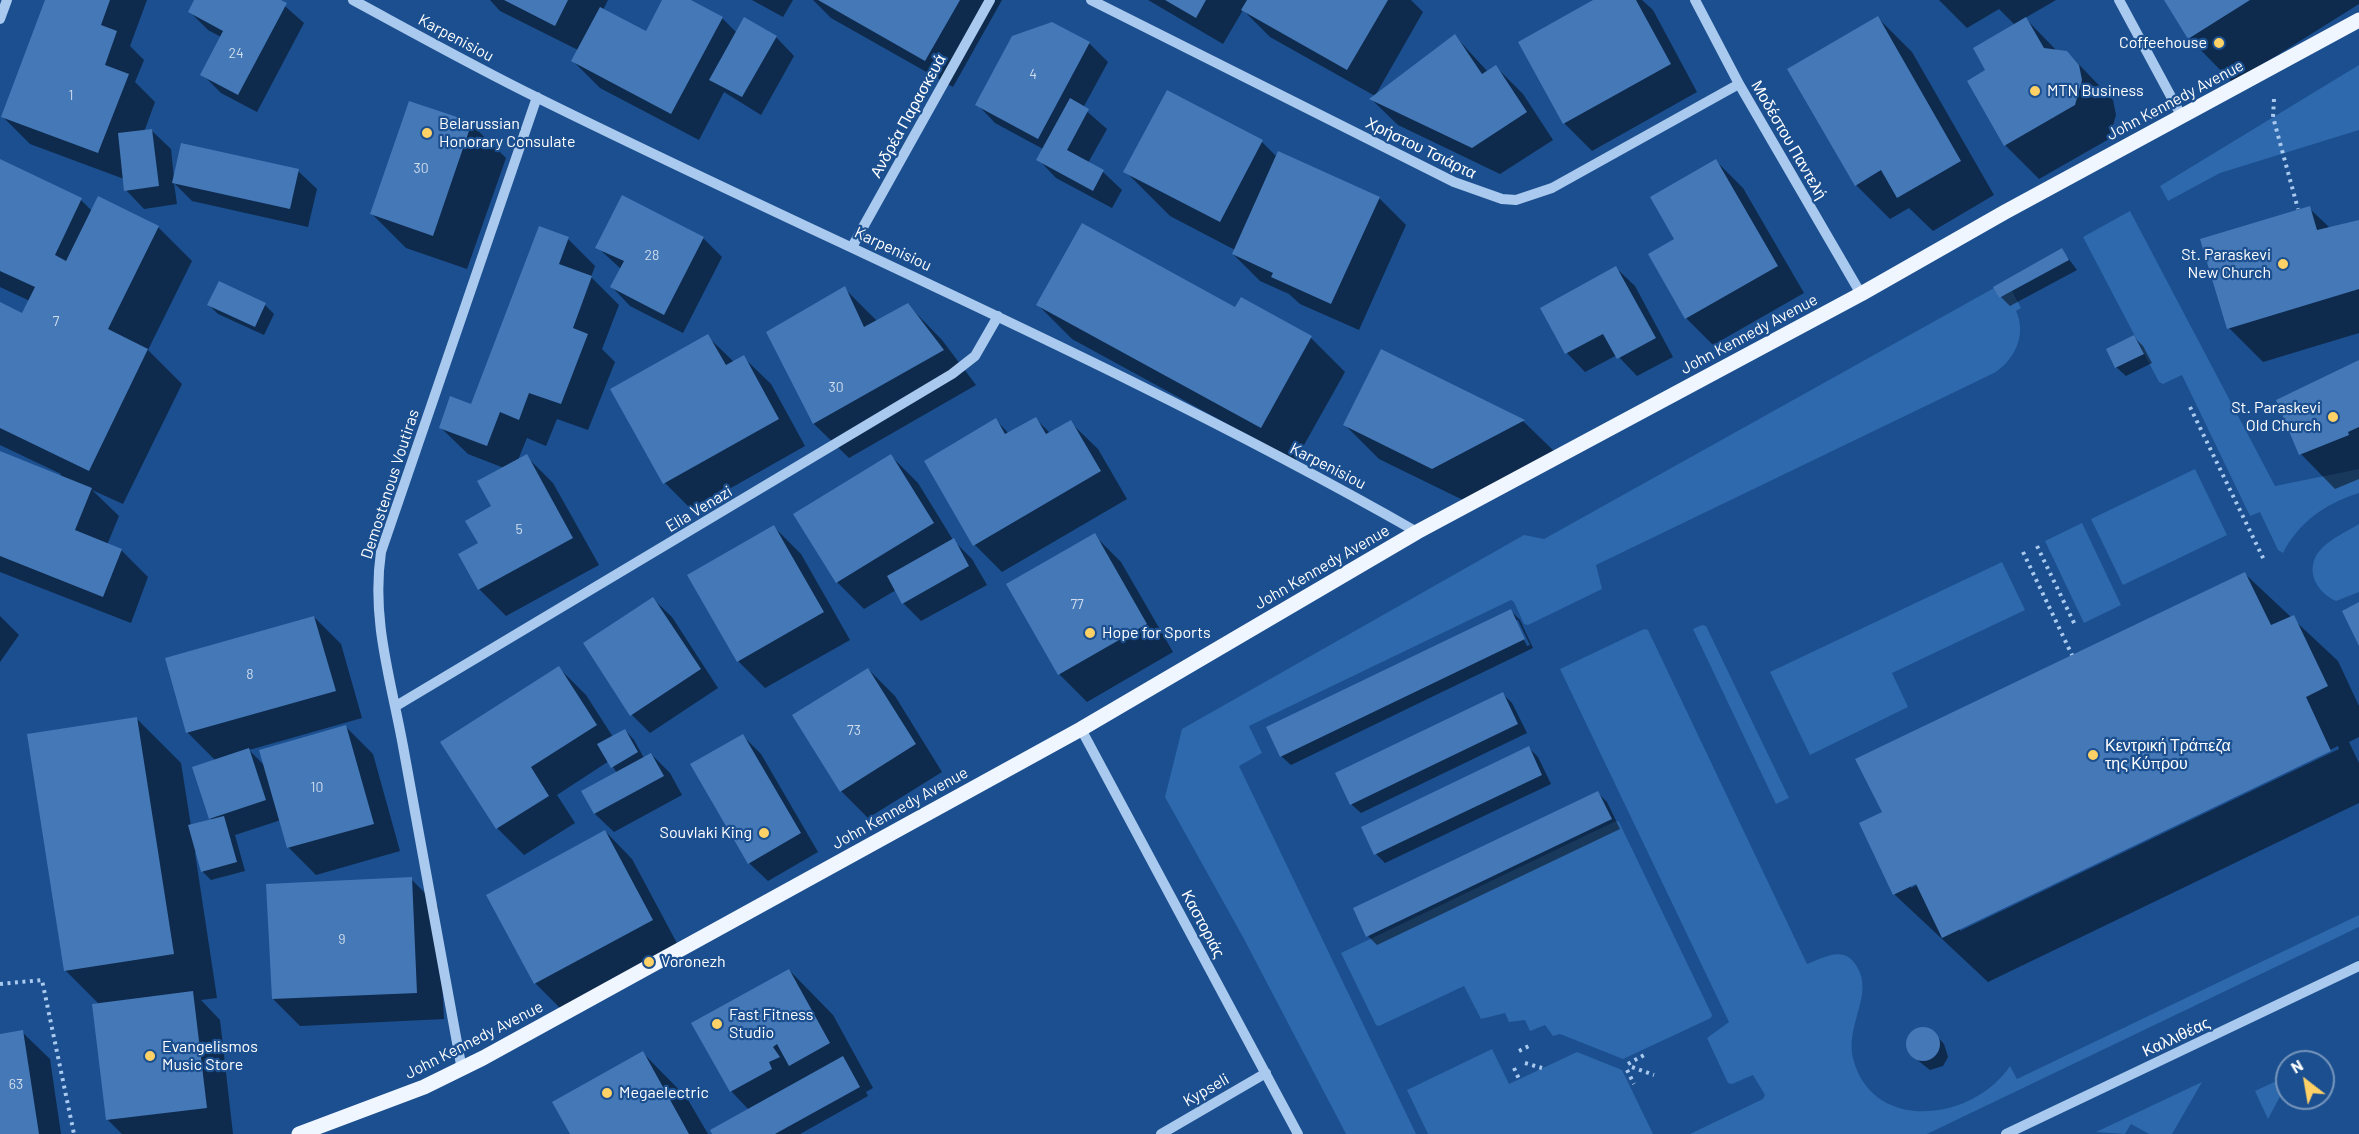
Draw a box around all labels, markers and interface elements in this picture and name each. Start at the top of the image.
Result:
street label: Karpenisiou [415,10,497,66]
place label: Coffeehouse [2119,33,2207,53]
marker: Coffeehouse [2212,36,2226,50]
house number: 24 [228,45,244,61]
street label: Ανδρέα Παρασκευά [866,51,950,181]
street label: John Kennedy Avenue [2103,56,2247,144]
house number: 4 [1029,66,1037,82]
street label: Μοδέστου Παντελή [1747,77,1831,203]
place label: MTN Business [2047,81,2144,101]
marker: MTN Business [2028,84,2042,98]
house number: 1 [69,87,73,103]
street label: Χρήστου Τσιάρτα [1363,113,1479,183]
place label: Belarussian Honorary Consulate [439,114,575,152]
marker: Belarussian Honorary Consulate [420,126,434,140]
house number: 30 [413,160,429,176]
street label: Karpenisiou [851,223,935,275]
place label: St. Paraskevi New Church [2181,245,2271,283]
house number: 28 [645,247,659,263]
marker: St. Paraskevi New Church [2276,257,2290,271]
street label: John Kennedy Avenue [1677,290,1821,378]
house number: 7 [53,313,59,329]
house number: 30 [828,379,844,395]
place label: St. Paraskevi Old Church [2231,398,2321,436]
street label: Demostenous Voutiras [357,407,423,561]
marker: St. Paraskevi Old Church [2326,410,2340,424]
street label: Karpenisiou [1287,439,1369,493]
street label: Elia Venazi [662,482,736,536]
house number: 5 [515,521,523,537]
street label: John Kennedy Avenue [1251,521,1393,613]
house number: 77 [1070,596,1084,612]
place label: Hope for Sports [1102,623,1211,643]
marker: Hope for Sports [1083,626,1097,640]
house number: 8 [246,666,254,682]
house number: 73 [847,722,861,738]
place label: Κεντρική Τράπεζα της Κύπρου [2105,736,2231,774]
marker: Κεντρική Τράπεζα της Κύπρου [2086,748,2100,762]
street label: John Kennedy Avenue [829,763,971,853]
house number: 10 [311,779,323,795]
place label: Souvlaki King [660,823,752,843]
marker: Souvlaki King [757,826,771,840]
street label: Καστοριάς [1177,887,1229,961]
house number: 9 [338,931,346,947]
place label: Voronezh [661,952,726,972]
marker: Voronezh [642,955,656,969]
street label: John Kennedy Avenue [402,997,546,1083]
place label: Fast Fitness Studio [729,1005,813,1043]
street label: Καλλιθέας [2139,1013,2213,1061]
marker: Fast Fitness Studio [710,1017,724,1031]
place label: Evangelismos Music Store [162,1037,258,1075]
marker: Evangelismos Music Store [143,1049,157,1063]
north arrow [2275,1050,2335,1110]
text: N [2287,1055,2306,1077]
street label: Kypseli [1180,1069,1232,1111]
house number: 63 [9,1076,23,1092]
place label: Megaelectric [619,1083,709,1103]
marker: Megaelectric [600,1086,614,1100]

